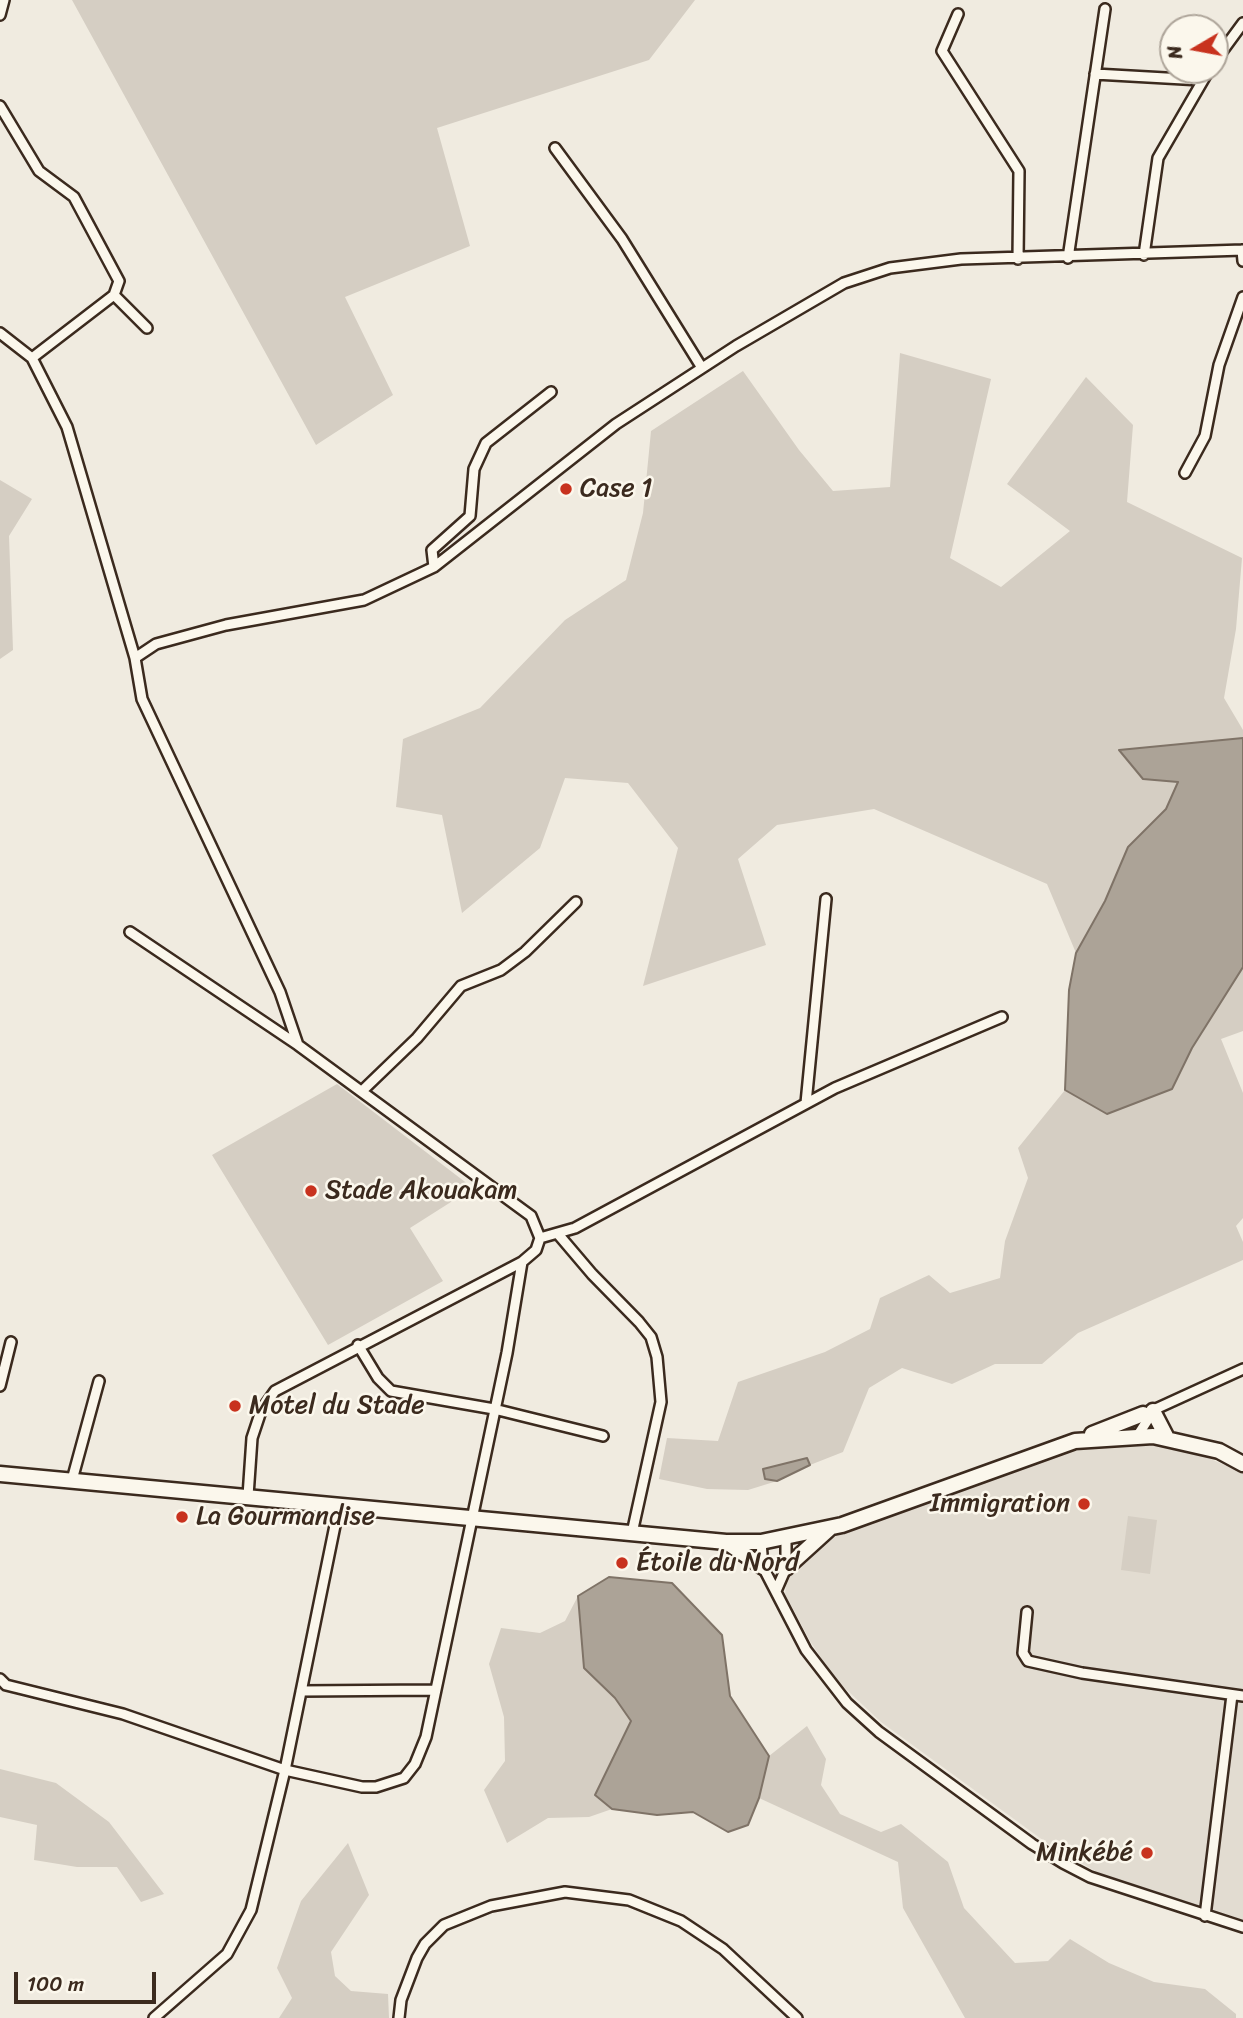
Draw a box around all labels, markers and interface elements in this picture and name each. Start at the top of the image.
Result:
north arrow [1159,14,1229,84]
text: N [1157,43,1192,62]
place label: Case 1 [580,473,653,505]
marker: Case 1 [558,481,574,497]
place label: Stade Akouakam [325,1175,517,1207]
marker: Stade Akouakam [303,1183,319,1199]
place label: Motel du Stade [249,1390,425,1422]
marker: Motel du Stade [227,1398,243,1414]
place label: Immigration [930,1488,1070,1520]
marker: Immigration [1076,1496,1092,1512]
place label: La Gourmandise [196,1501,375,1533]
marker: La Gourmandise [174,1509,190,1525]
place label: Étoile du Nord [636,1547,799,1579]
marker: Étoile du Nord [614,1555,630,1571]
place label: Minkébé [1036,1837,1133,1869]
marker: Minkébé [1139,1845,1155,1861]
scale bar [18,1958,159,2002]
text: 100 m [27,1965,84,2003]

